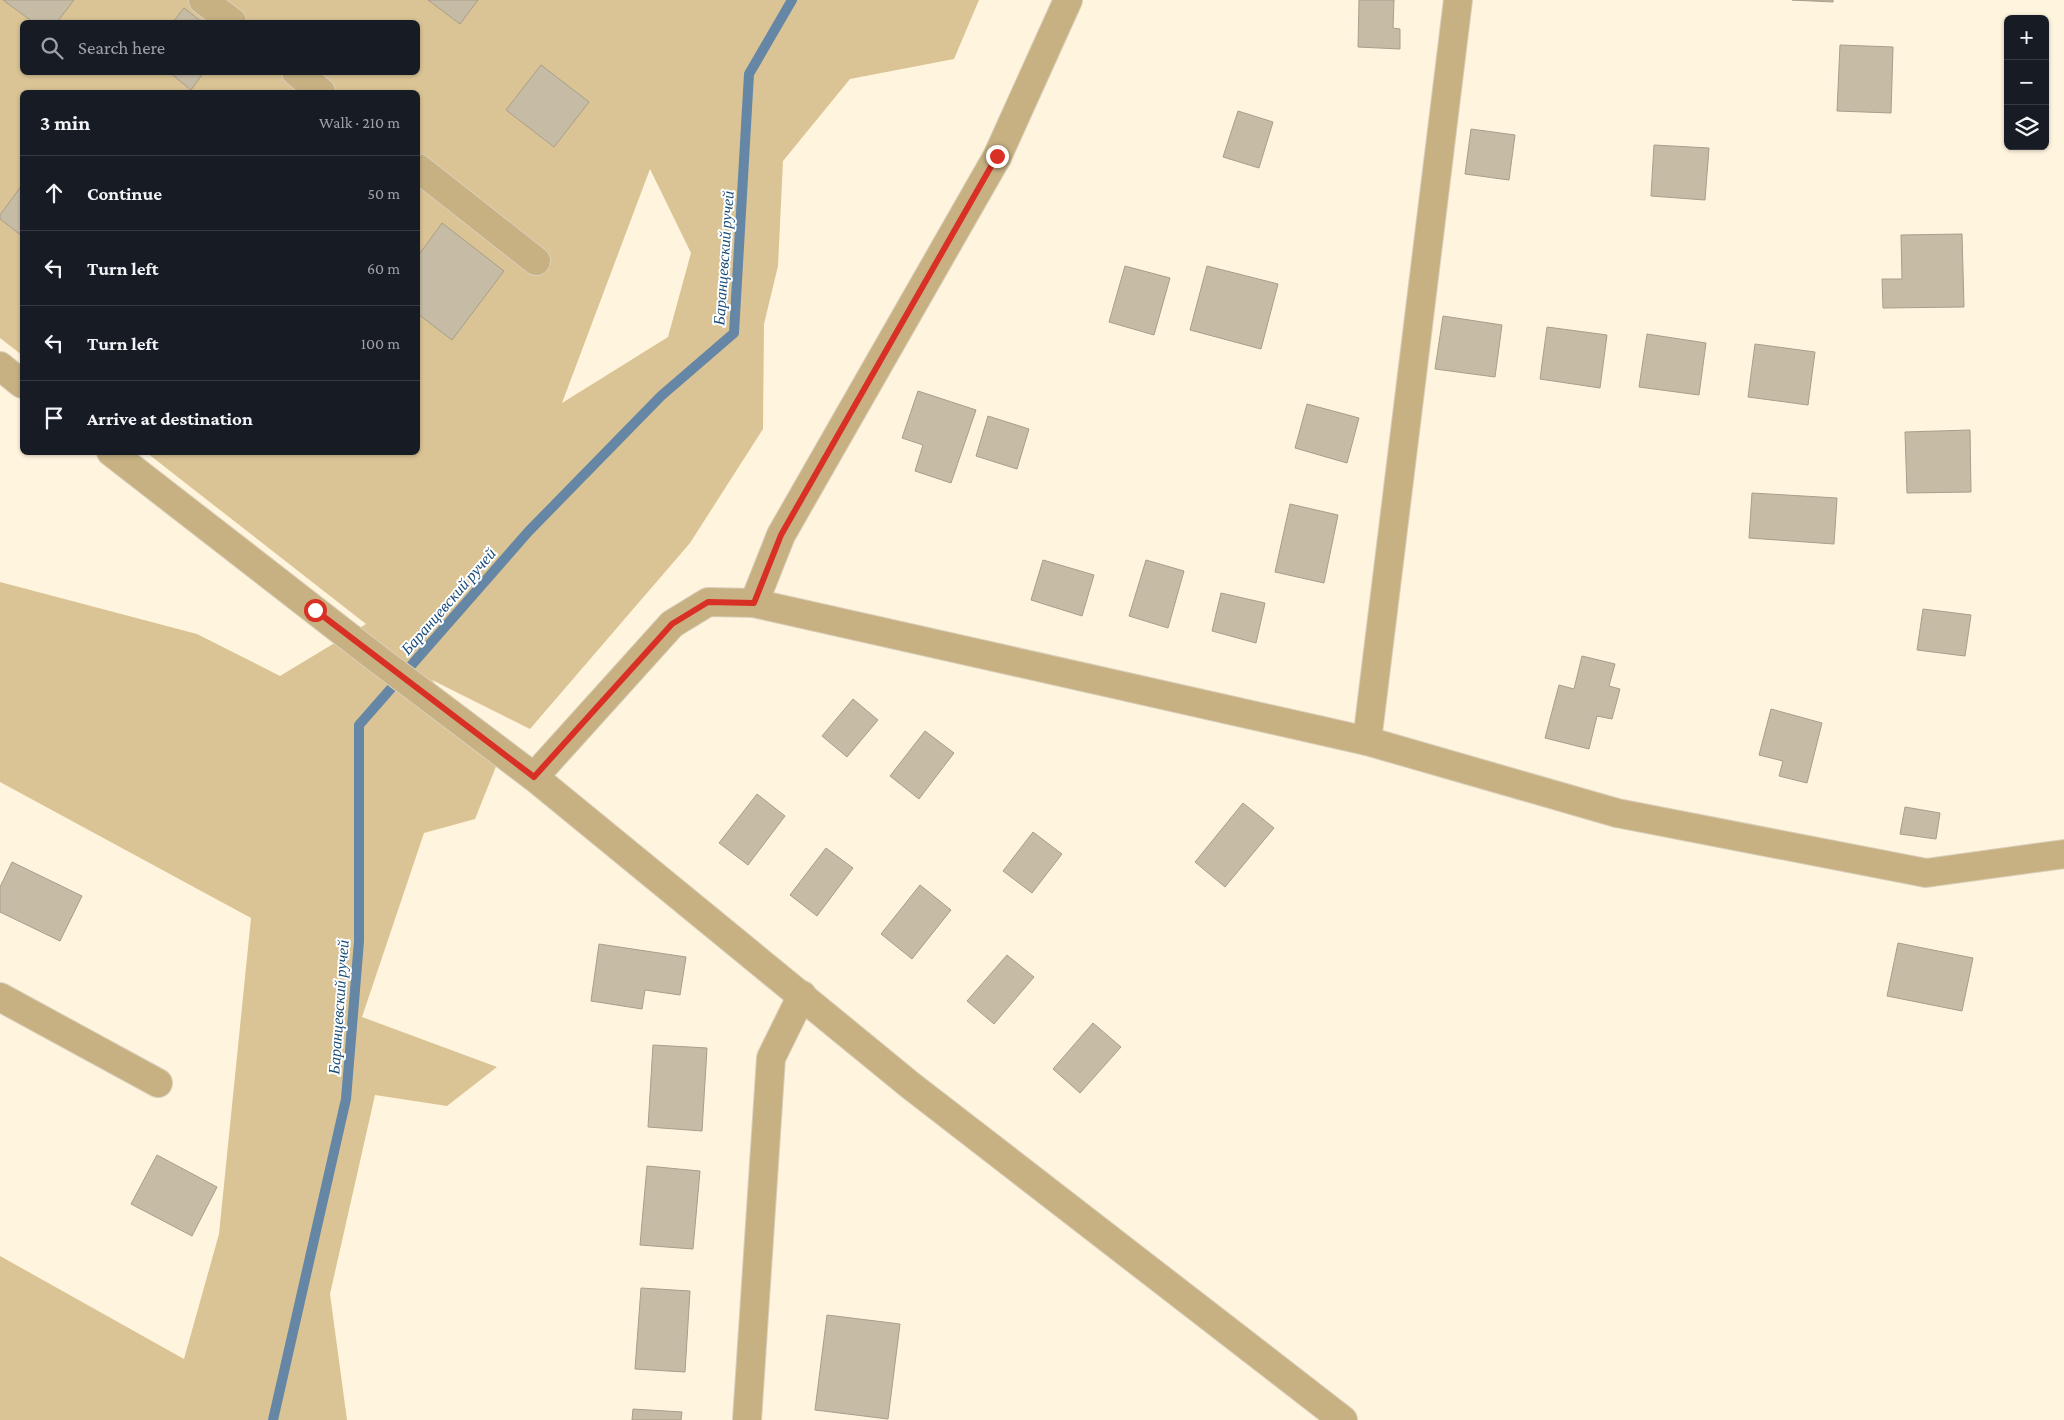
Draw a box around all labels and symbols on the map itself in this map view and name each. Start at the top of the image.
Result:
route end [986,145,1009,168]
water label: Баранцевский ручей [710,190,738,327]
water label: Баранцевский ручей [397,545,500,659]
route start [304,599,327,622]
water label: Баранцевский ручей [325,939,353,1076]

